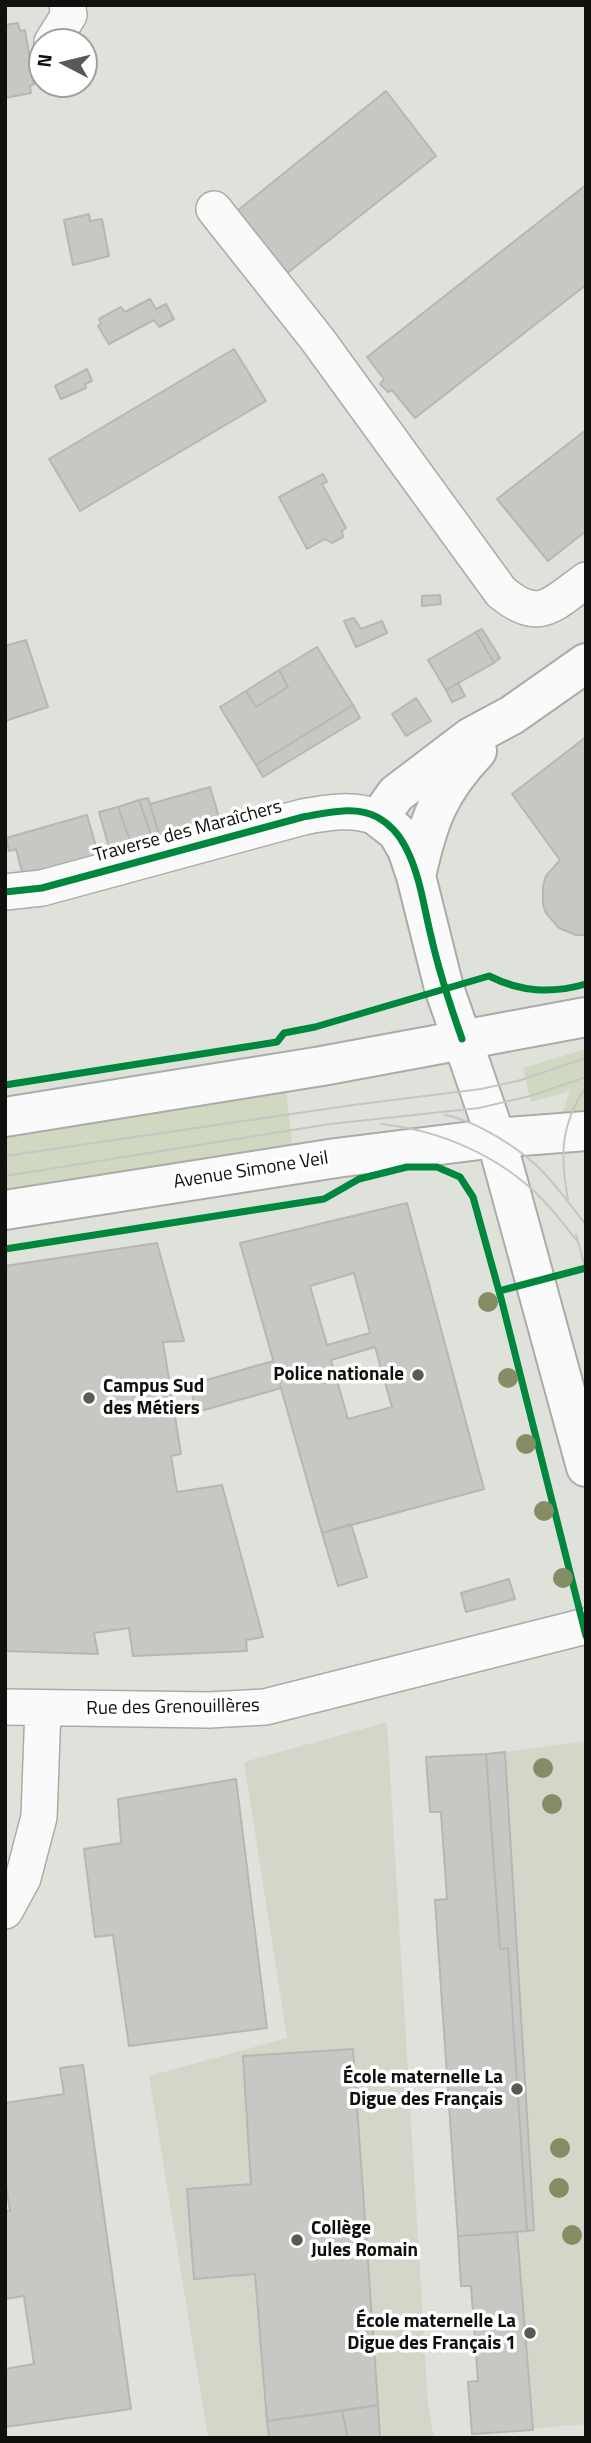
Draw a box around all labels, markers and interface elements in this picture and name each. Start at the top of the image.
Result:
north arrow [28,28,98,98]
text: N [28,52,59,69]
street label: Traverse des Maraîchers [91,796,285,868]
street label: Avenue Simone Veil [172,1147,330,1195]
place label: Police nationale [273,1364,404,1386]
marker: Police nationale [410,1367,426,1383]
place label: Campus Sud des Métiers [103,1376,204,1420]
marker: Campus Sud des Métiers [81,1390,97,1406]
street label: Rue des Grenouillères [86,1695,260,1721]
place label: École maternelle La Digue des Français [343,2067,503,2111]
marker: École maternelle La Digue des Français [509,2081,525,2097]
place label: Collège Jules Romain [311,2218,418,2262]
marker: Collège Jules Romain [289,2232,305,2248]
place label: École maternelle La Digue des Français 1 [347,2311,516,2355]
marker: École maternelle La Digue des Français 1 [522,2325,538,2341]

